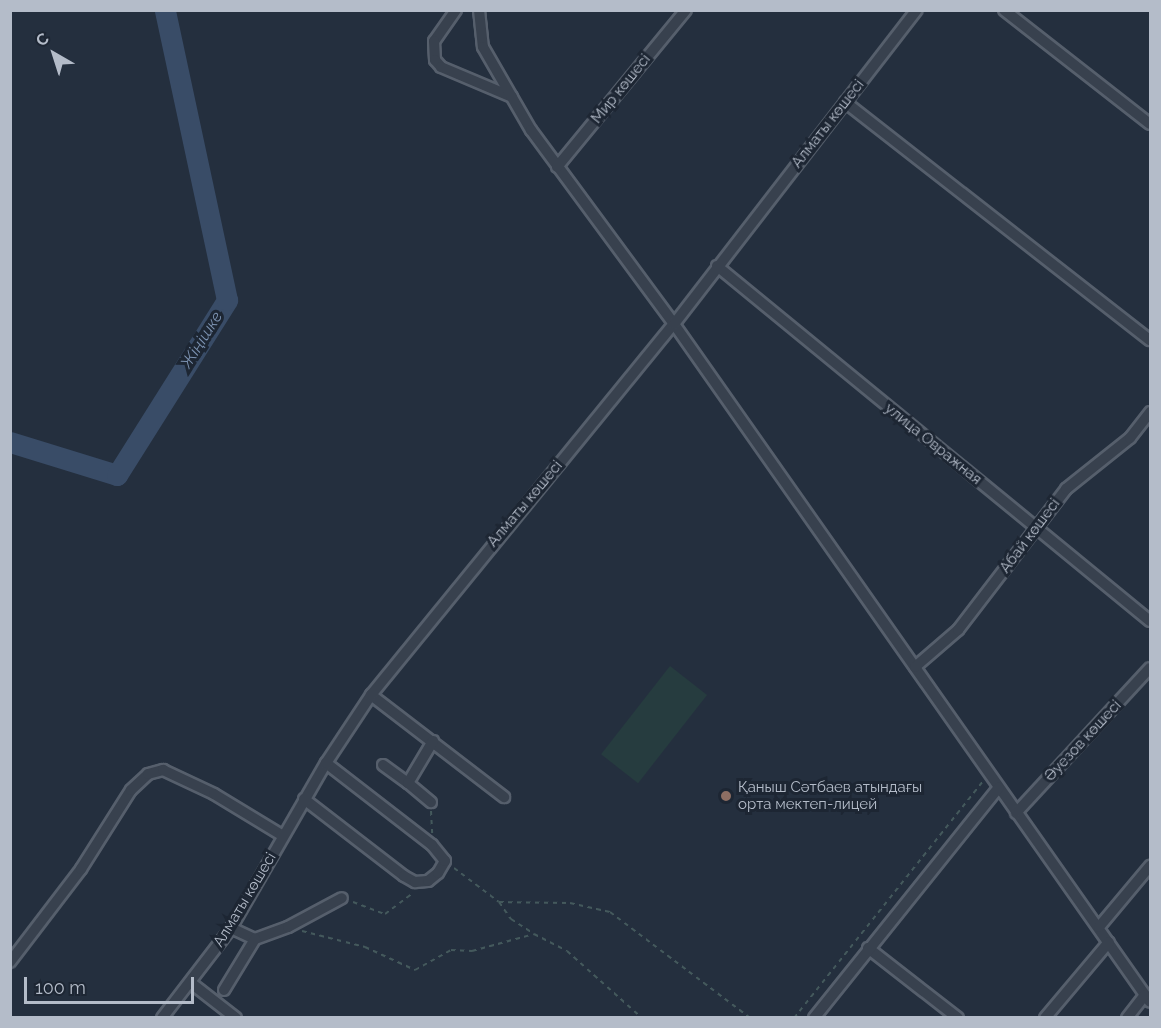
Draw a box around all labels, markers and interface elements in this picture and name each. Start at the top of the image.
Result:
north arrow [24,24,84,84]
text: С [32,29,53,50]
street label: Мир көшесі [588,51,654,127]
street label: Алматы көшесі [788,76,868,172]
water label: Жіңішке [177,308,227,372]
street label: улица Овражная [881,399,985,489]
street label: Алматы көшесі [484,457,566,551]
street label: Абай көшесі [996,495,1064,577]
street label: Әуезов көшесі [1041,697,1125,785]
place label: Қаныш Сәтбаев атындағы орта мектеп-лицей [738,778,922,813]
marker: Қаныш Сәтбаев атындағы орта мектеп-лицей [719,789,733,803]
street label: Алматы көшесі [210,850,280,950]
scale bar [27,965,196,1003]
text: 100 m [35,977,86,998]

